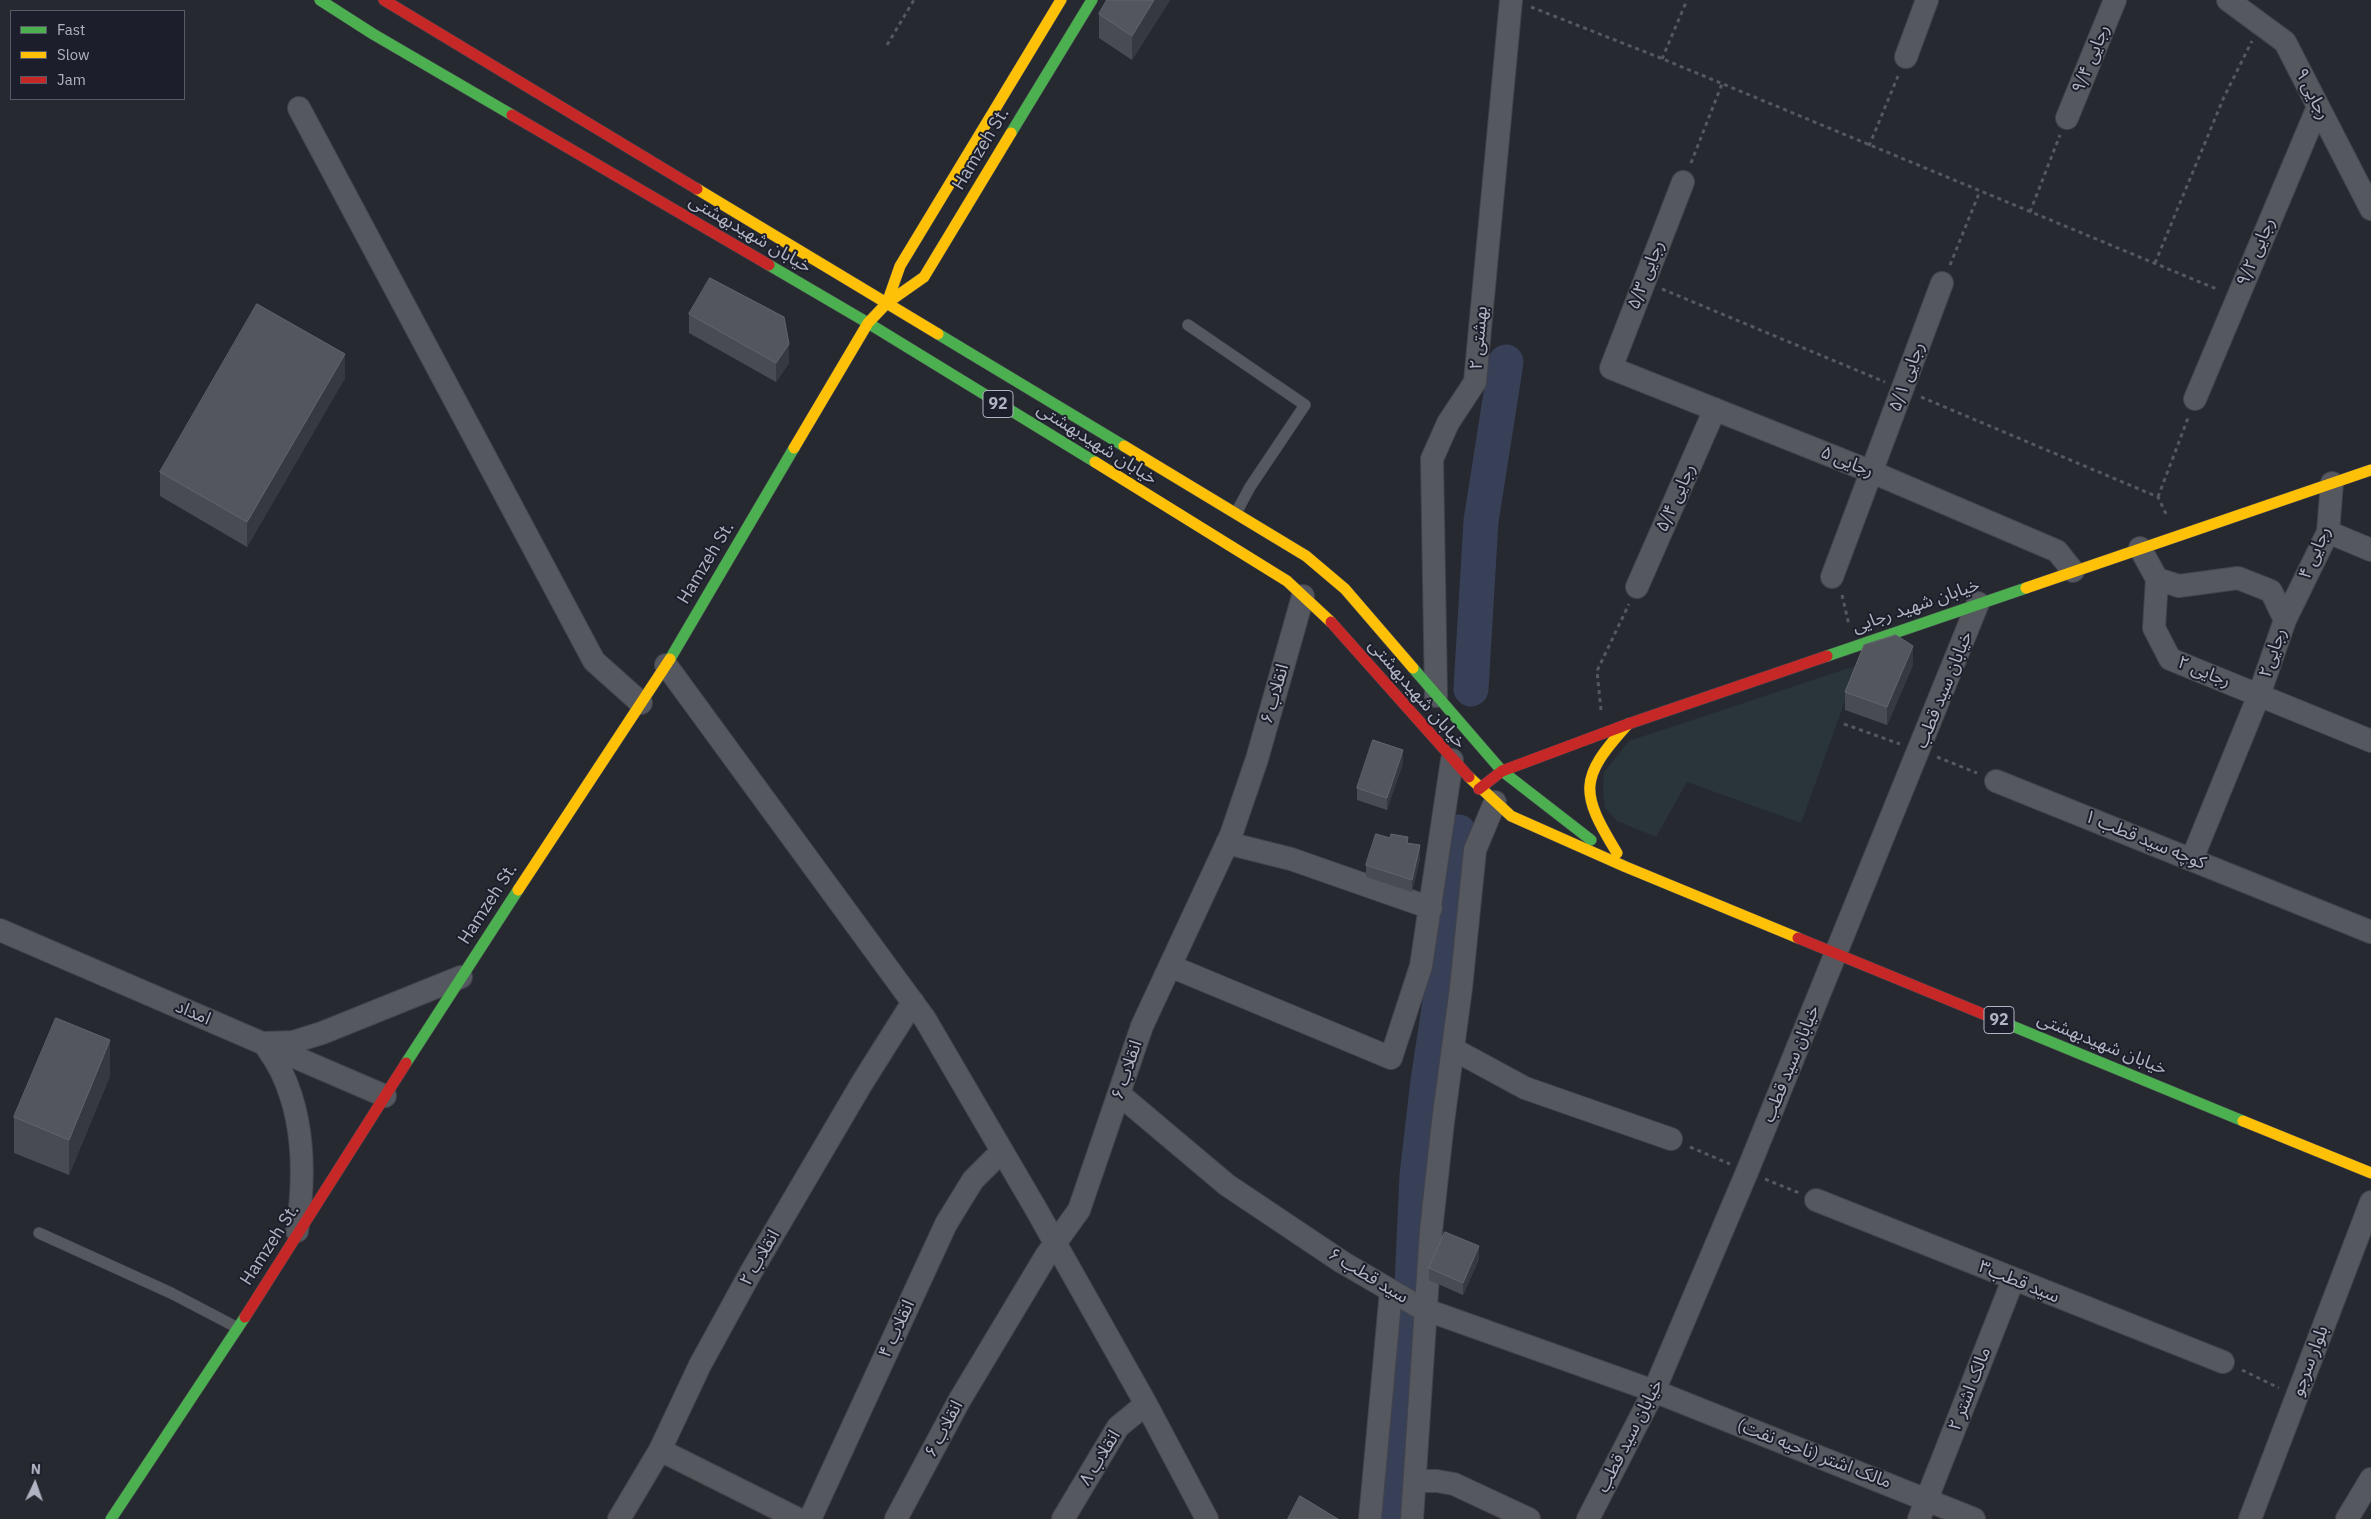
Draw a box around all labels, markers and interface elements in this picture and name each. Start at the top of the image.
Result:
legend [10,10,185,100]
text: Fast [57,20,85,39]
street label: رجایی ۹/۴ [2067,22,2115,96]
text: Slow [57,45,90,64]
street label: رجایی ۹ [2290,65,2334,123]
text: Jam [57,70,86,89]
street label: Hamzeh St. [948,104,1014,194]
street label: خیابان شهیدبهشتی [685,190,815,278]
street label: رجایی ۹/۲ [2232,215,2280,289]
street label: رجایی ۵/۳ [1623,237,1669,313]
street label: بهشتی ۲ [1465,305,1493,371]
street label: رجایی ۵/۱ [1885,339,1929,415]
road number: 92 [983,390,1013,418]
street label: خیابان شهیدبهشتی [1033,398,1161,490]
street label: رجایی ۵ [1818,442,1876,482]
street label: رجایی ۵/۴ [1651,461,1701,535]
street label: Hamzeh St. [673,518,739,608]
street label: رجایی ۴ [2294,524,2336,582]
street label: خیابان شهید رجایی [1849,574,1983,638]
street label: رجایی۲ [2255,626,2291,680]
street label: خیابان سید قطب [1911,628,1977,752]
street label: خیابان شهیدبهشتی [1364,635,1470,753]
street label: رجایی ۲ [2175,652,2233,692]
street label: انقلاب ۶ [1256,662,1294,726]
street label: کوچه سید قطب ۱ [2081,806,2209,874]
street label: Hamzeh St. [454,859,522,949]
street label: امداد [172,996,214,1030]
street label: خیابان سید قطب [1758,1002,1824,1126]
road number: 92 [1984,1006,2014,1034]
street label: خیابان شهیدبهشتی [2034,1008,2170,1080]
street label: انقلاب ۶ [1107,1038,1147,1102]
street label: Hamzeh St. [236,1200,304,1290]
street label: انقلاب ۲ [735,1226,785,1290]
street label: سید قطب ۶ [1324,1244,1412,1308]
street label: سید قطب۳ [1975,1256,2063,1308]
street label: انقلاب ۴ [874,1297,920,1361]
street label: بلوار سرجو [2287,1323,2333,1399]
street label: مالک اشتر ۲ [1944,1344,1996,1434]
street label: خیابان سید قطب [1592,1376,1668,1496]
street label: انقلاب ۶ [920,1397,968,1461]
street label: مالک اشتر (ناحیه نفت) [1734,1415,1894,1493]
street label: انقلاب ۸ [1075,1426,1125,1490]
north arrow [10,1459,60,1509]
text: N [30,1460,41,1478]

